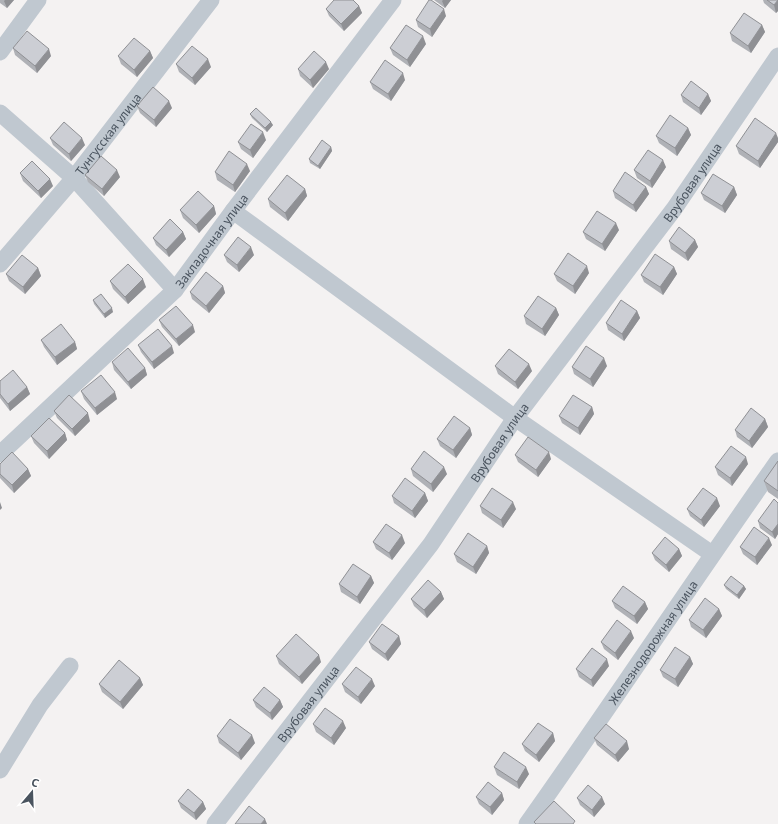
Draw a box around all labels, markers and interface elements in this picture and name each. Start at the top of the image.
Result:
street label: Тунгусская улица [71,89,145,179]
street label: Врубовая улица [659,139,725,225]
street label: Закладочная улица [171,190,252,291]
street label: Врубовая улица [466,399,532,485]
street label: Железнодорожная улица [604,577,701,708]
street label: Врубовая улица [273,662,343,746]
north arrow [12,772,52,812]
text: С [30,774,41,790]

